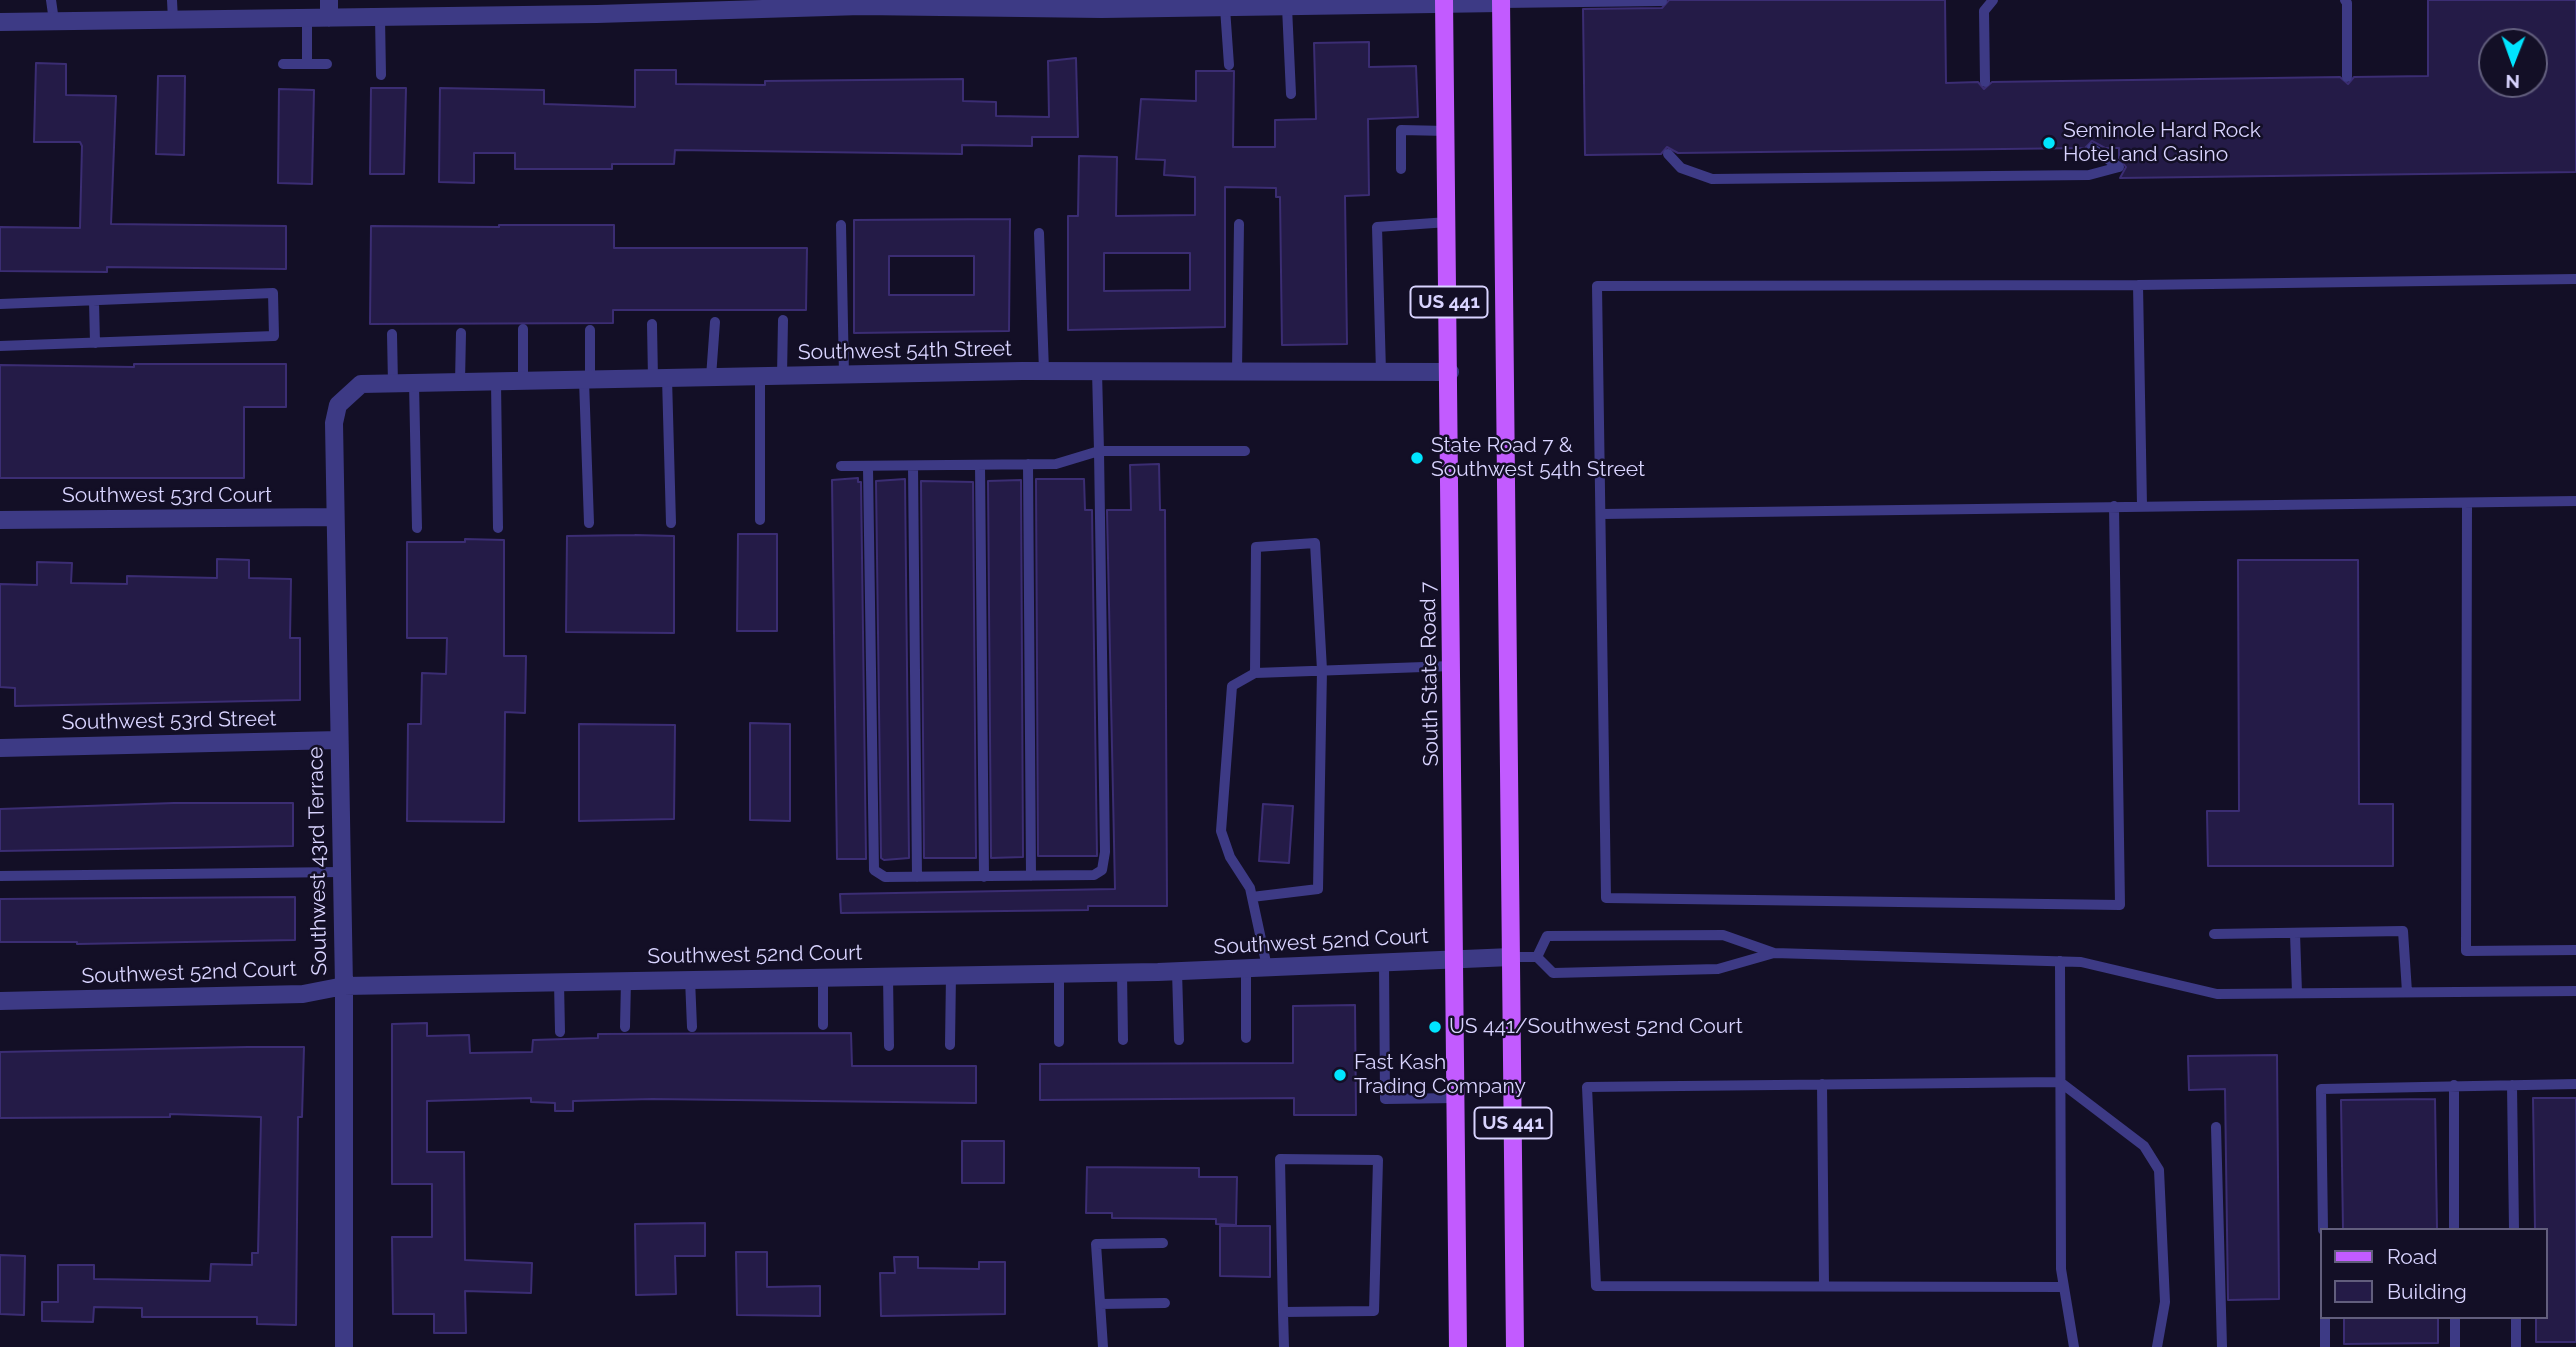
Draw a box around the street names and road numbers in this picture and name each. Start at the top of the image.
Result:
road number: US 441 [1410,286,1488,318]
street label: Southwest 54th Street [798,337,1012,365]
street label: Southwest 53rd Court [62,483,272,509]
street label: South State Road 7 [1416,581,1444,767]
street label: Southwest 53rd Street [61,707,277,735]
street label: Southwest 43rd Terrace [303,746,333,976]
street label: Southwest 52nd Court [1213,924,1429,960]
street label: Southwest 52nd Court [647,941,863,969]
street label: Southwest 52nd Court [81,957,297,989]
road number: US 441 [1474,1107,1552,1138]

